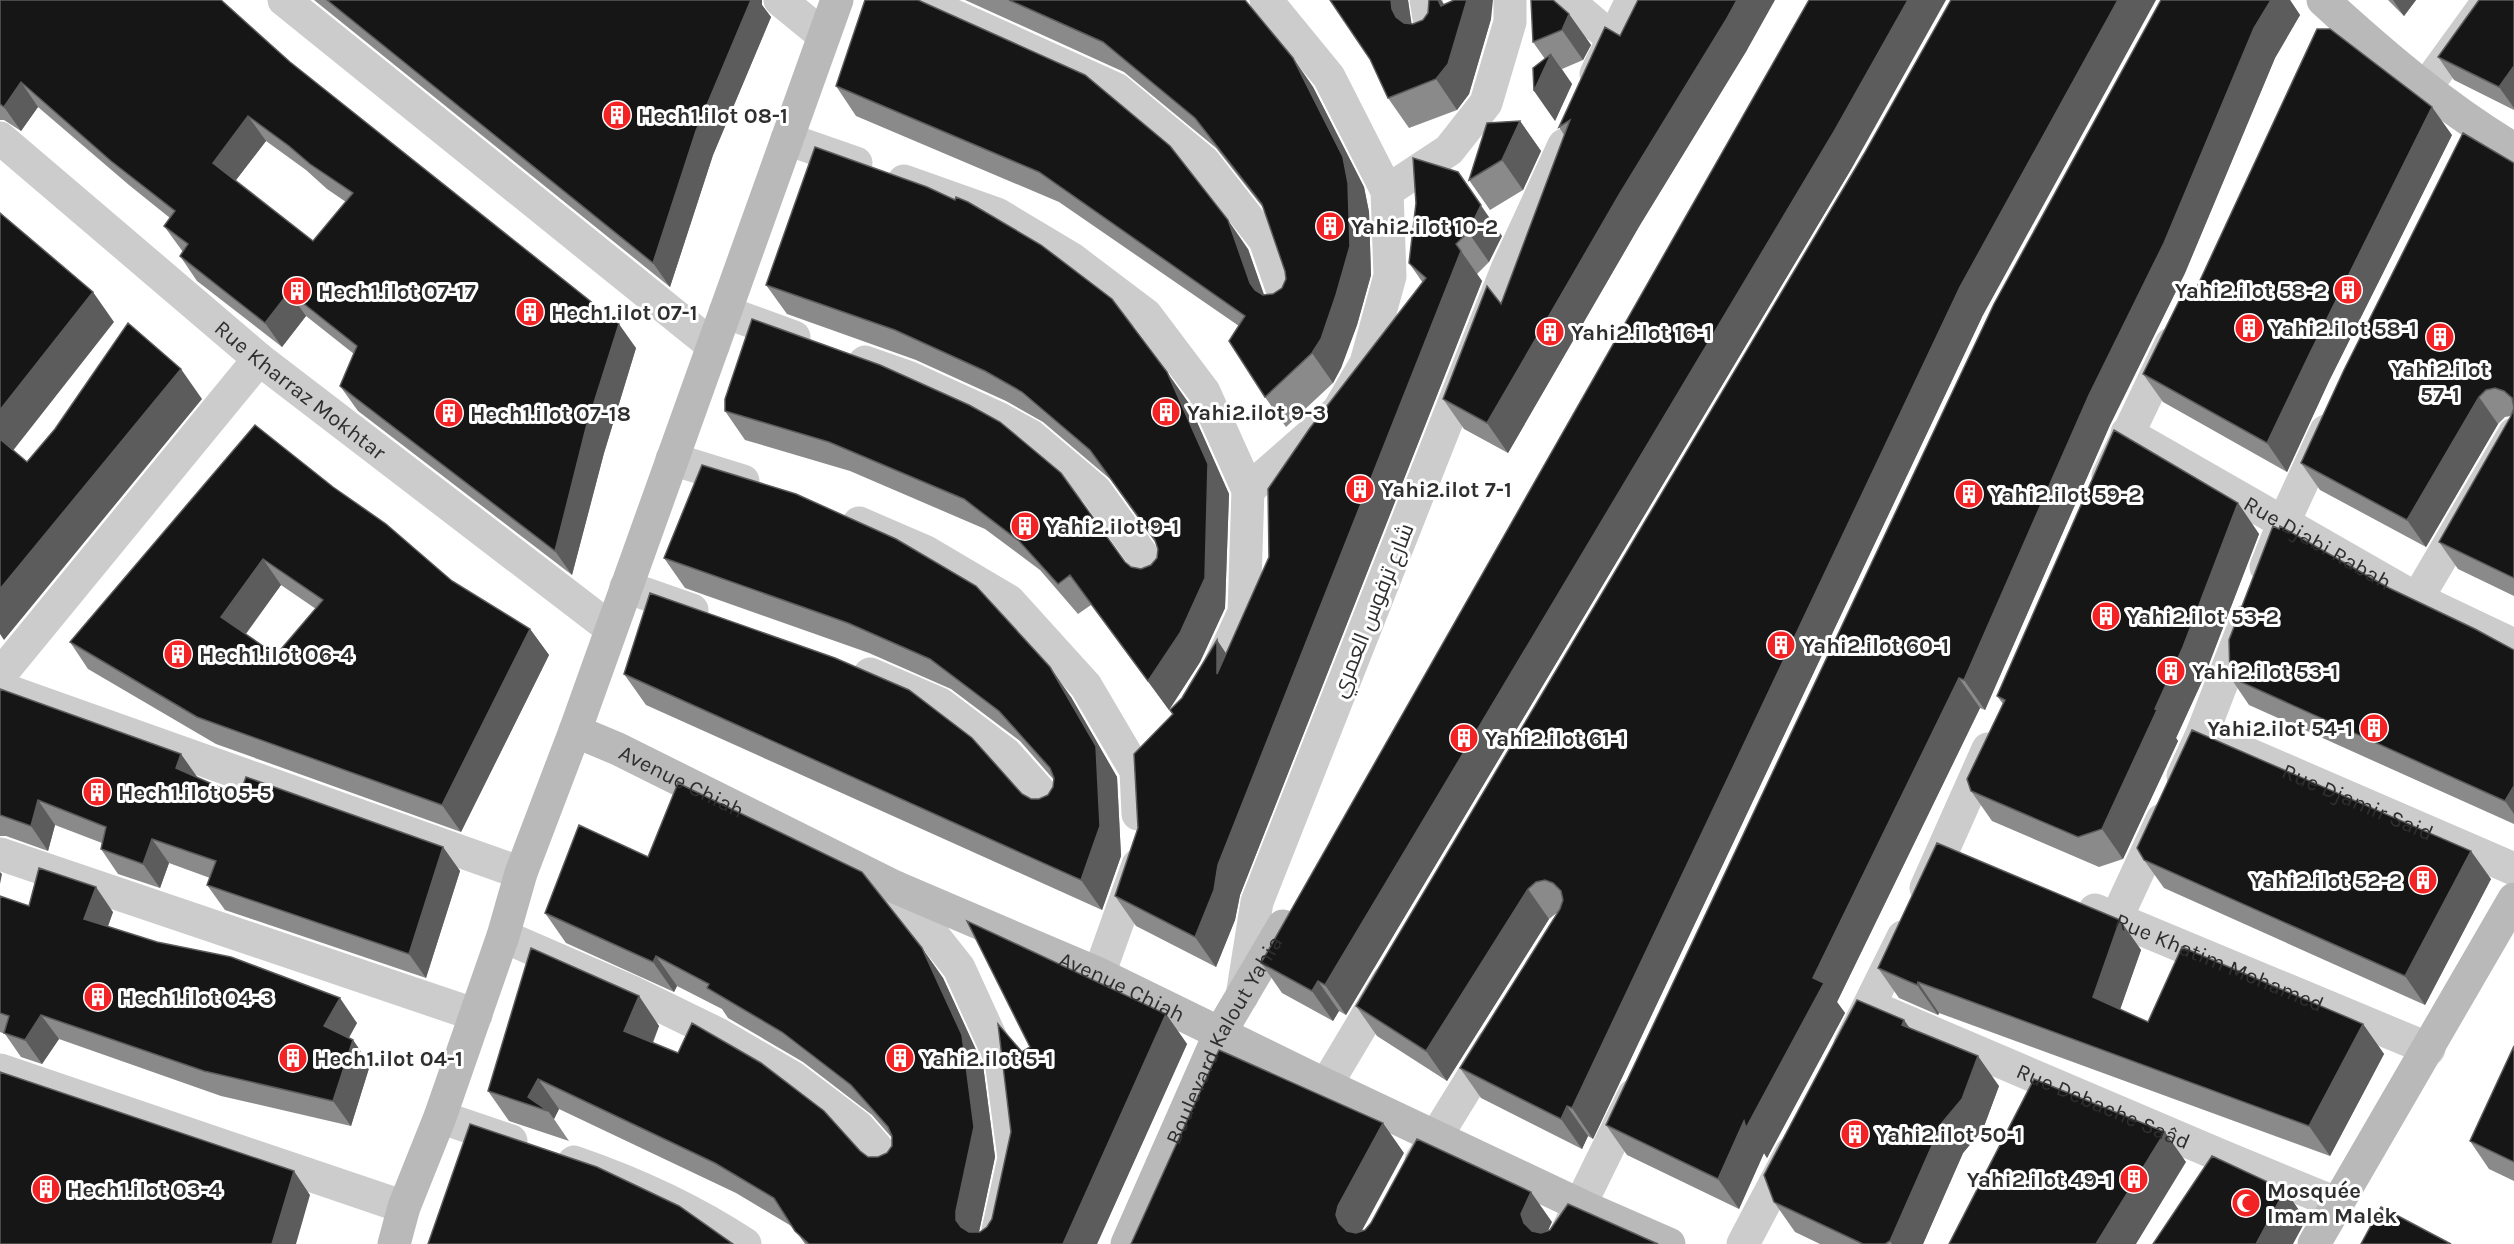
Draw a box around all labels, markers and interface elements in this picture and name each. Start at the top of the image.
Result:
building icon: Hech1.ilot 08-1 [601,99,633,131]
place label: Hech1.ilot 08-1 [638,103,788,129]
building icon: Yahi2.ilot 10-2 [1314,210,1346,242]
place label: Yahi2.ilot 10-2 [1351,214,1498,240]
building icon: Yahi2.ilot 58-2 [2332,274,2364,306]
building icon: Hech1.ilot 07-17 [281,275,313,307]
place label: Yahi2.ilot 58-2 [2175,278,2327,304]
place label: Hech1.ilot 07-17 [318,279,476,305]
building icon: Hech1.ilot 07-1 [514,296,546,328]
place label: Hech1.ilot 07-1 [551,300,698,326]
building icon: Yahi2.ilot 58-1 [2233,312,2265,344]
street label: Rue Kharraz Mokhtar [209,315,391,466]
building icon: Yahi2.ilot 16-1 [1534,316,1566,348]
place label: Yahi2.ilot 58-1 [2270,316,2417,342]
place label: Yahi2.ilot 16-1 [1571,320,1712,346]
building icon: Yahi2.ilot 57-1 [2424,321,2456,353]
place label: Yahi2.ilot 57-1 [2391,357,2489,408]
building icon: Yahi2.ilot 9-3 [1150,396,1182,428]
building icon: Hech1.ilot 07-18 [433,397,465,429]
place label: Yahi2.ilot 9-3 [1187,400,1326,426]
place label: Hech1.ilot 07-18 [470,401,631,427]
building icon: Yahi2.ilot 7-1 [1344,473,1376,505]
place label: Yahi2.ilot 7-1 [1381,477,1512,503]
building icon: Yahi2.ilot 59-2 [1953,478,1985,510]
place label: Yahi2.ilot 59-2 [1990,482,2142,508]
street label: Rue Djabi Rabah [2239,491,2396,596]
building icon: Yahi2.ilot 9-1 [1009,510,1041,542]
place label: Yahi2.ilot 9-1 [1046,514,1179,540]
street label: شارع ترفوس العمري [1326,520,1422,702]
building icon: Yahi2.ilot 53-2 [2090,600,2122,632]
place label: Yahi2.ilot 53-2 [2127,604,2279,630]
building icon: Yahi2.ilot 60-1 [1765,629,1797,661]
place label: Yahi2.ilot 60-1 [1802,633,1949,659]
building icon: Hech1.ilot 06-4 [162,638,194,670]
place label: Hech1.ilot 06-4 [199,642,353,668]
building icon: Yahi2.ilot 53-1 [2155,655,2187,687]
place label: Yahi2.ilot 53-1 [2192,659,2338,685]
building icon: Yahi2.ilot 54-1 [2358,712,2390,744]
place label: Yahi2.ilot 54-1 [2207,716,2353,742]
building icon: Yahi2.ilot 61-1 [1448,722,1480,754]
place label: Yahi2.ilot 61-1 [1485,726,1626,752]
street label: Avenue Chiah [615,740,748,824]
street label: Rue Djamir Said [2278,758,2437,847]
building icon: Hech1.ilot 05-5 [81,776,113,808]
place label: Hech1.ilot 05-5 [118,780,271,806]
building icon: Yahi2.ilot 52-2 [2407,864,2439,896]
place label: Yahi2.ilot 52-2 [2251,868,2402,894]
street label: Rue Khatim Mohamed [2111,908,2328,1018]
street label: Boulevard Kalout Yahia [1161,931,1288,1149]
street label: Avenue Chiah [1055,946,1189,1028]
building icon: Hech1.ilot 04-3 [82,981,114,1013]
place label: Hech1.ilot 04-3 [119,985,274,1011]
building icon: Hech1.ilot 04-1 [277,1042,309,1074]
building icon: Yahi2.ilot 5-1 [884,1042,916,1074]
place label: Hech1.ilot 04-1 [314,1046,463,1072]
place label: Yahi2.ilot 5-1 [921,1046,1054,1072]
street label: Rue Debache Saâd [2013,1058,2194,1155]
building icon: Yahi2.ilot 50-1 [1839,1118,1871,1150]
place label: Yahi2.ilot 50-1 [1876,1122,2023,1148]
building icon: Yahi2.ilot 49-1 [2118,1163,2150,1195]
place label: Yahi2.ilot 49-1 [1967,1167,2113,1193]
building icon: Hech1.ilot 03-4 [30,1173,62,1205]
place label: Hech1.ilot 03-4 [67,1177,222,1203]
place label: Mosquée Imam Malek [2267,1178,2397,1229]
mosque icon: Mosquée Imam Malek [2230,1187,2262,1219]

